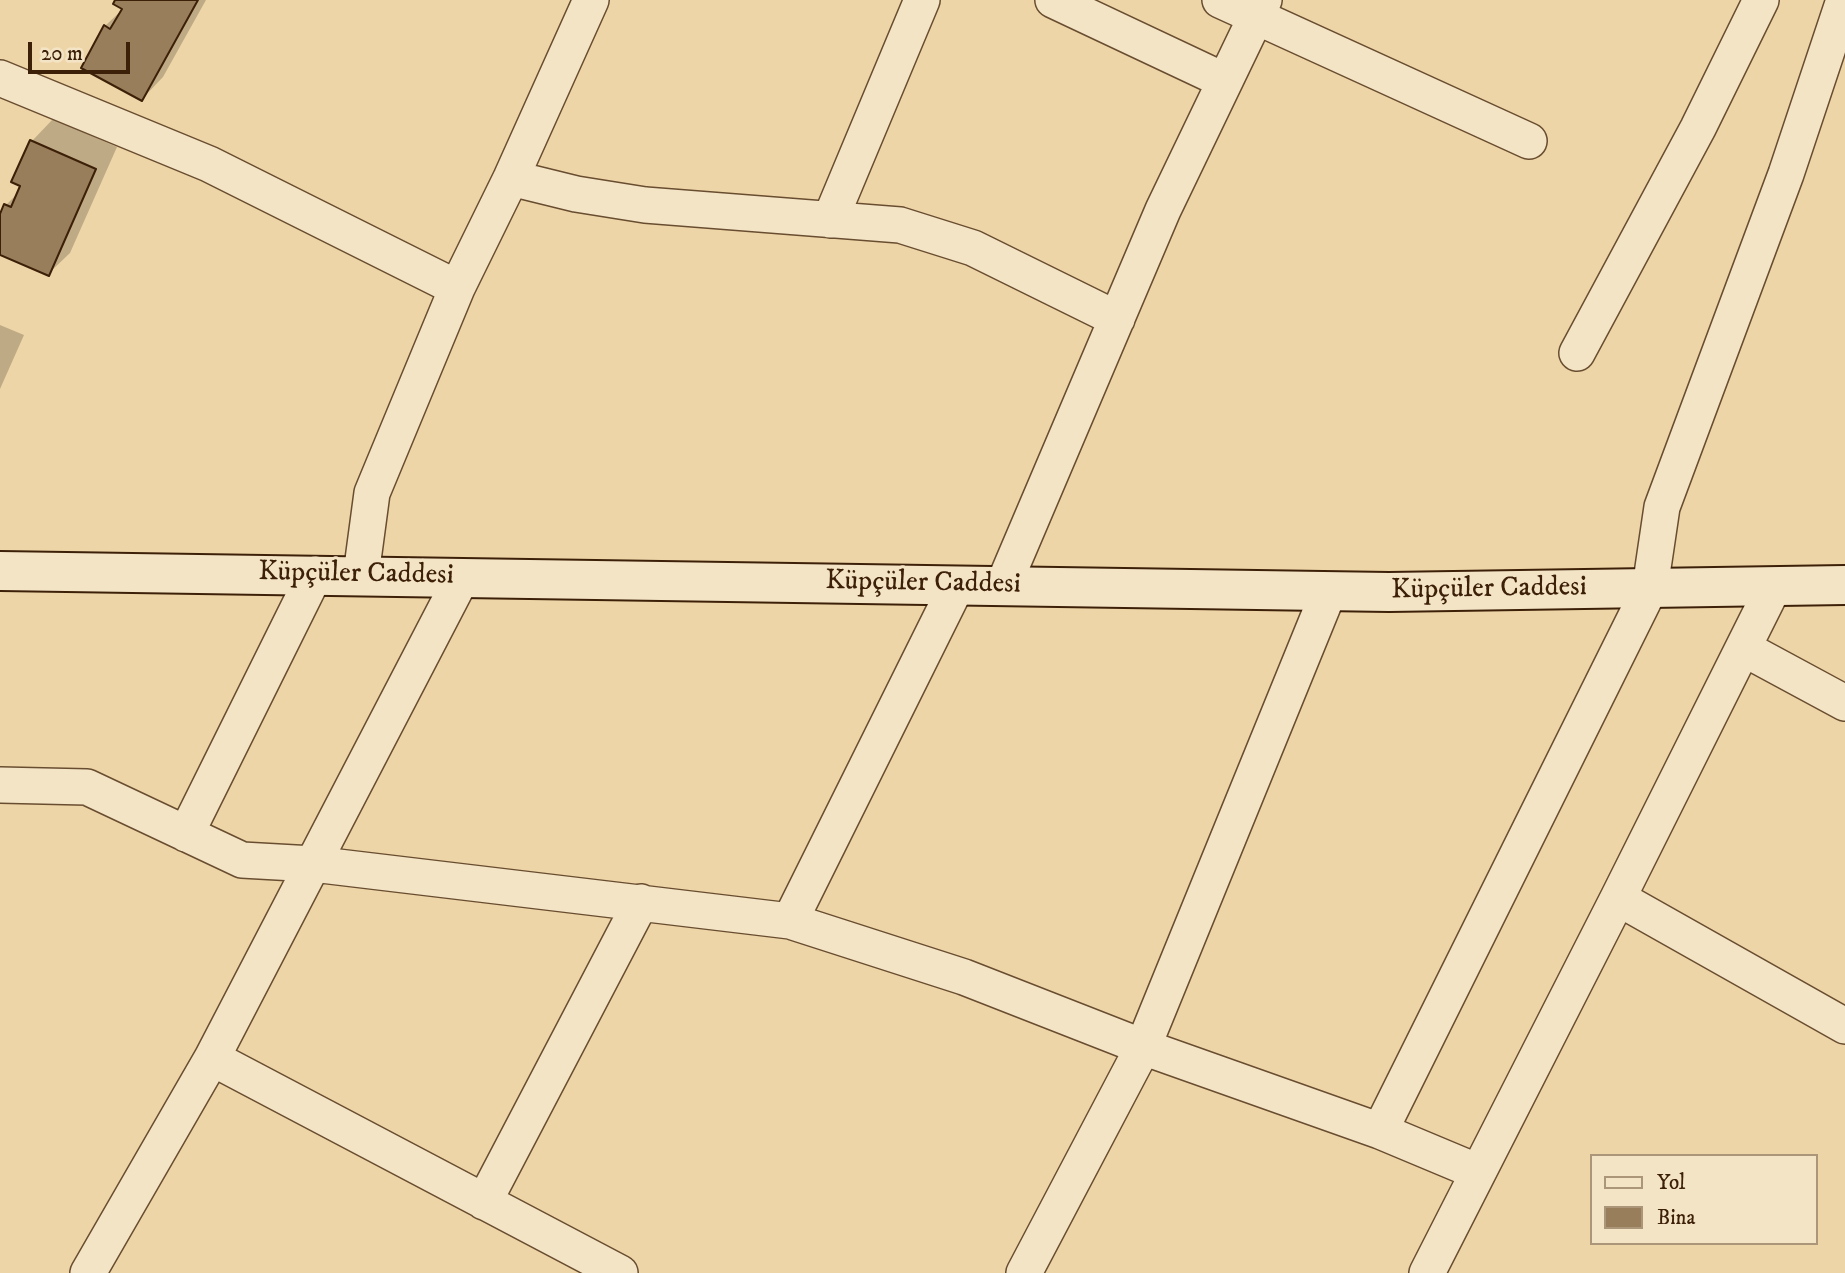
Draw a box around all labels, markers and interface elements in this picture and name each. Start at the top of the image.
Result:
scale bar [32,28,133,72]
text: 20 m [41,41,83,67]
street label: Küpçüler Caddesi [258,556,454,594]
street label: Küpçüler Caddesi [825,565,1021,603]
street label: Küpçüler Caddesi [1391,571,1587,609]
legend [1590,1154,1817,1245]
text: Yol [1657,1170,1685,1196]
text: Bina [1657,1205,1696,1231]

